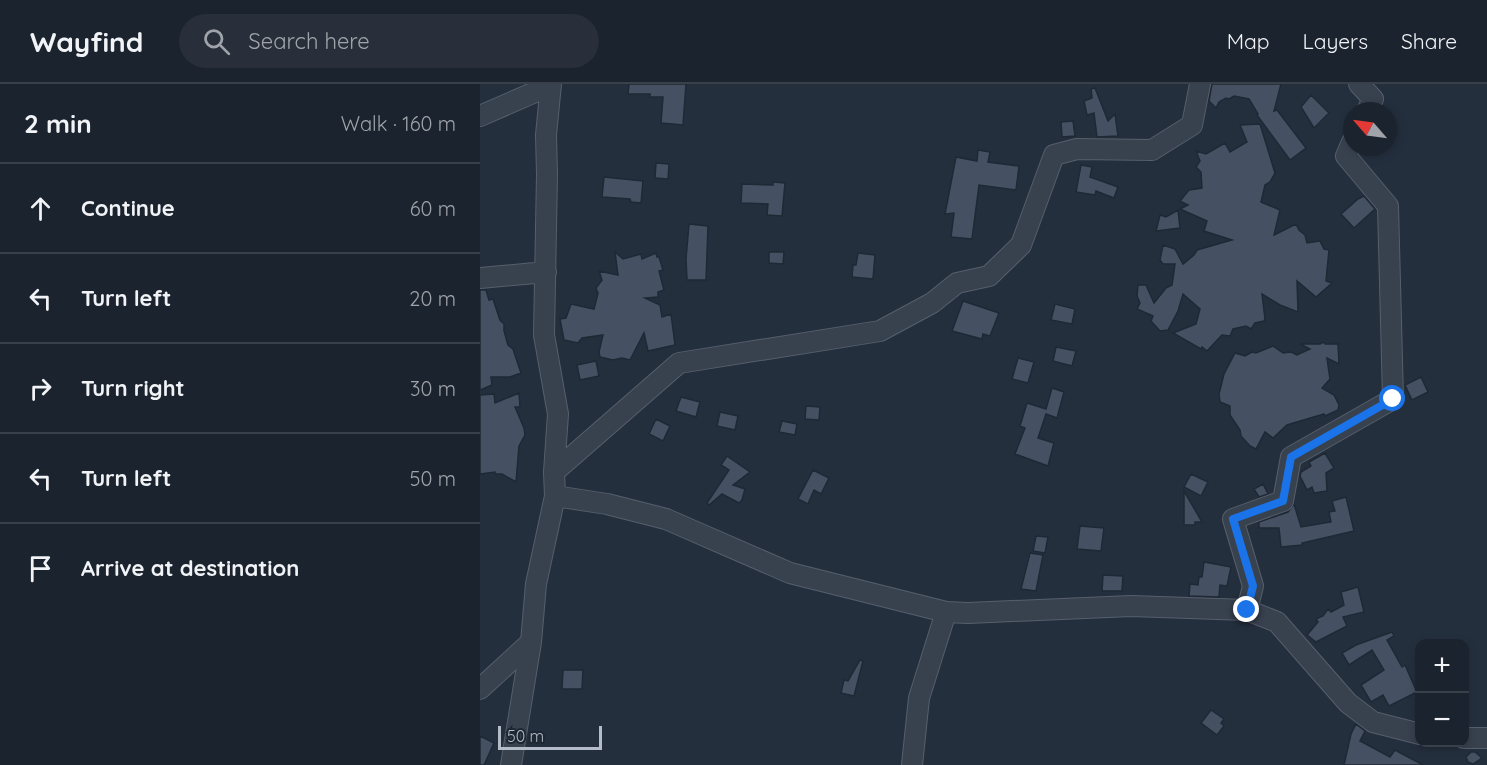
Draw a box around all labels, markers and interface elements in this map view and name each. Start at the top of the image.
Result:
search box [179,14,599,68]
text: Wayfind [30,24,143,59]
icon: search [200,25,233,58]
text: Search here [248,27,370,55]
text: Map [1227,28,1270,54]
text: Layers [1303,28,1368,54]
text: Share [1401,28,1457,54]
north arrow [1343,102,1397,156]
text: 2 min [24,107,92,140]
text: Walk · 160 m [341,111,456,136]
icon: ahead [24,192,57,225]
text: Continue [81,194,175,222]
text: 60 m [410,196,456,221]
icon: left [24,282,57,315]
text: Turn left [81,284,171,312]
text: 20 m [409,286,456,311]
icon: right [24,372,57,405]
text: Turn right [81,374,185,402]
text: 30 m [410,376,456,401]
route start [1379,385,1405,411]
icon: left [24,462,57,495]
text: Turn left [81,464,171,492]
text: 50 m [410,466,456,491]
icon: arrive [24,552,57,585]
text: Arrive at destination [81,554,299,582]
route end [1233,596,1259,622]
map controls [1415,639,1469,747]
button: + [1415,639,1469,693]
button: − [1415,693,1469,747]
scale bar [498,723,602,750]
text: 50 m [507,726,544,746]

